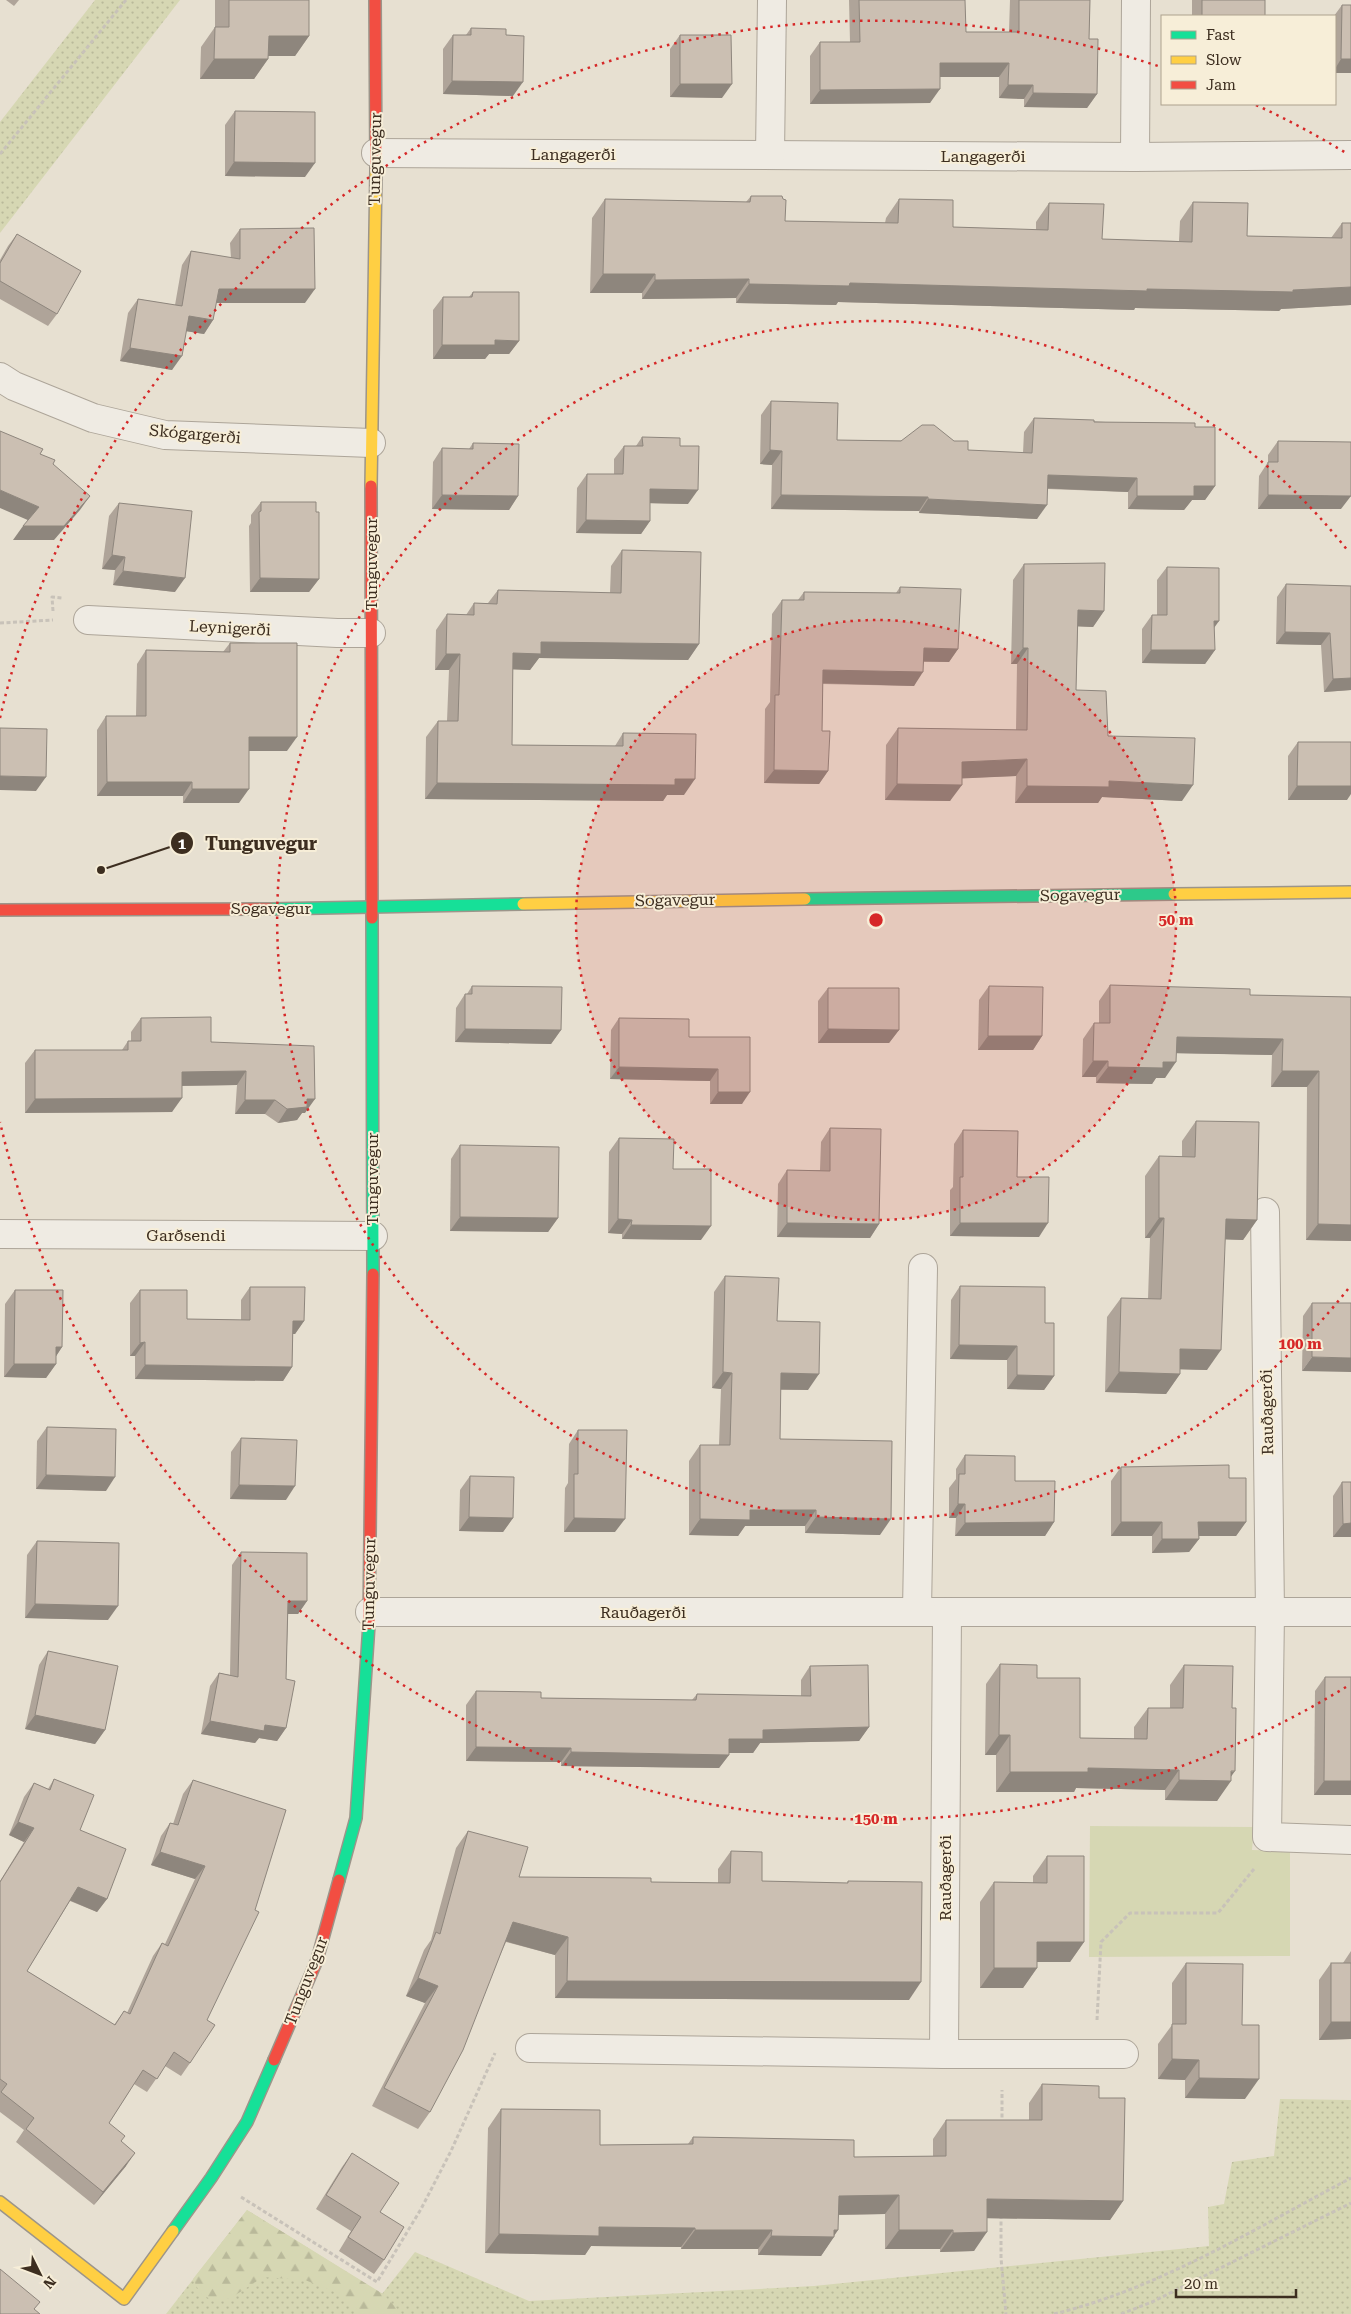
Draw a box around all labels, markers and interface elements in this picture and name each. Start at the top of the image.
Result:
legend [1161,15,1336,105]
text: Fast [1206,26,1236,44]
text: Slow [1206,51,1242,69]
text: Jam [1206,76,1236,94]
street label: Tunguvegur [365,112,385,206]
street label: Langagerði [530,145,616,164]
street label: Langagerði [940,147,1026,166]
street label: Skógargerði [148,421,242,447]
street label: Tunguvegur [362,517,381,611]
street label: Leynigerði [189,616,271,640]
callout: Tunguvegur [170,827,327,860]
text: Tunguvegur [205,833,317,854]
text: 1 [178,835,187,853]
street label: Sogavegur [1040,885,1121,905]
street label: Sogavegur [635,890,716,910]
street label: Sogavegur [231,899,312,918]
centre of rings [867,911,885,929]
text: 50 m [1158,911,1194,929]
street label: Tunguvegur [363,1132,382,1226]
street label: Garðsendi [146,1226,226,1245]
text: 100 m [1278,1335,1322,1353]
street label: Rauðagerði [1257,1369,1277,1455]
street label: Tunguvegur [359,1537,379,1631]
street label: Rauðagerði [600,1603,686,1622]
text: 150 m [854,1810,898,1828]
street label: Rauðagerði [936,1835,955,1921]
street label: Tunguvegur [280,1934,332,2028]
north arrow [15,2249,65,2299]
scale bar [1176,2266,1296,2298]
text: N [40,2273,59,2292]
text: 20 m [1184,2275,1219,2293]

